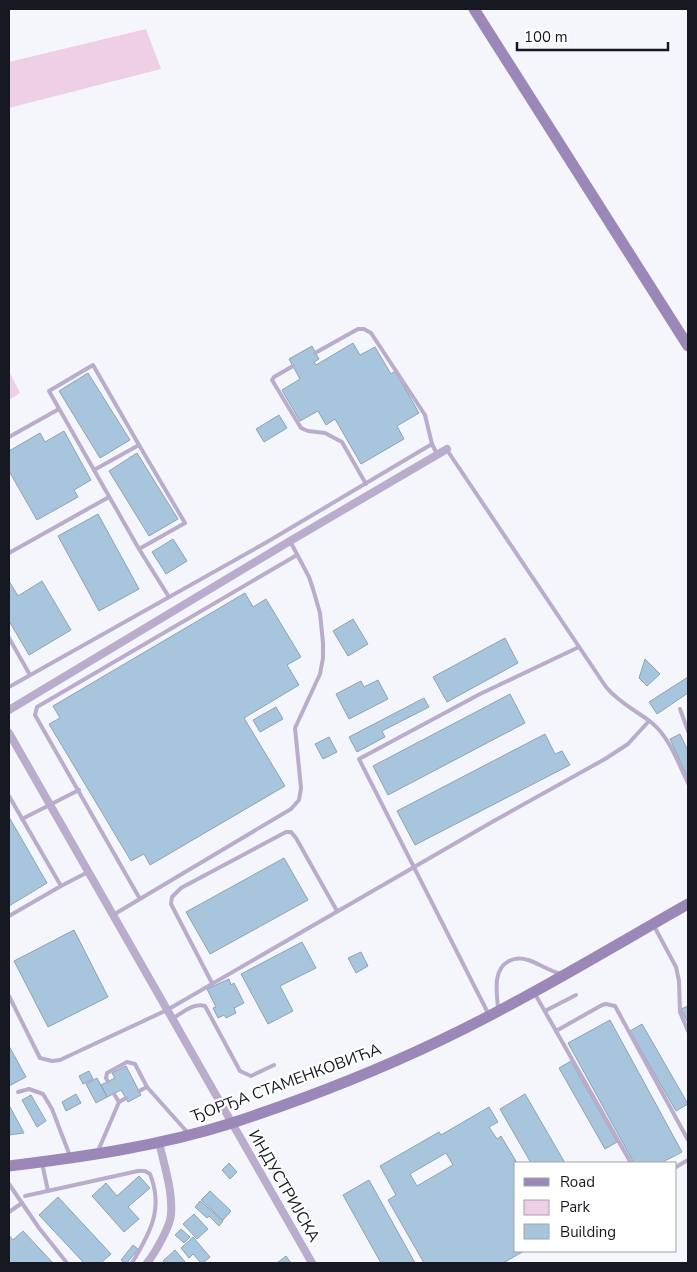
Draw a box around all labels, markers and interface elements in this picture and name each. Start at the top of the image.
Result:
scale bar [517,20,668,52]
text: 100 m [524,27,568,47]
street label: ЂОРЂА СТАМЕНКОВИЋА [188,1038,384,1128]
street label: ИНДУСТРИЈСКА [243,1126,325,1246]
legend [514,1162,677,1252]
text: Road [560,1172,595,1192]
text: Park [560,1197,590,1217]
text: Building [560,1222,616,1242]

